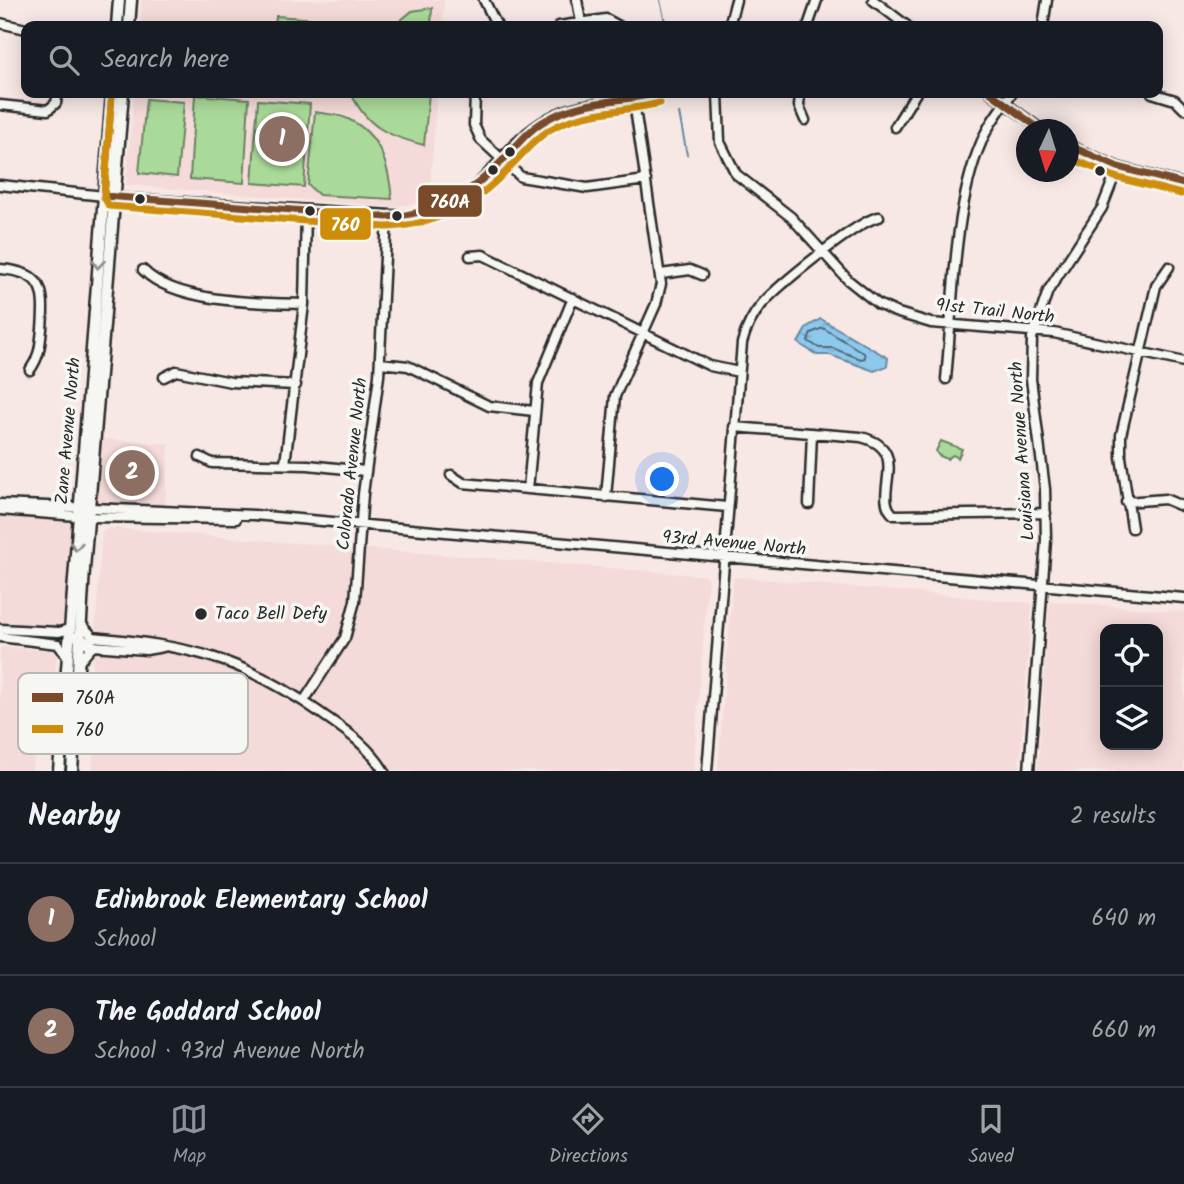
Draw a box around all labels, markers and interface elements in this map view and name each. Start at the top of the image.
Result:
search box [21,21,1163,98]
text: Search here [101,39,229,81]
icon: search [45,41,83,79]
pin: 1 [259,113,305,165]
north arrow [1016,119,1079,182]
unlabelled marker [503,145,517,159]
unlabelled marker [486,163,500,177]
unlabelled marker [1093,164,1107,178]
line badge: 760A [417,184,483,218]
text: 760A [430,188,471,218]
unlabelled marker [133,192,147,206]
unlabelled marker [303,204,317,218]
line badge: 760 [319,207,372,241]
unlabelled marker [390,209,404,223]
text: 760 [330,211,360,241]
one-way arrow [91,259,106,270]
street label: 91st Trail North [934,291,1056,333]
street label: Zane Avenue North [48,356,90,506]
street label: Louisiana Avenue North [1002,360,1044,542]
street label: Colorado Avenue North [330,376,376,552]
pin: 2 [109,447,155,499]
your location [645,462,679,496]
street label: 93rd Avenue North [661,523,807,565]
one-way arrow [69,541,84,552]
place label: Taco Bell Defy [215,600,328,629]
marker: Taco Bell Defy [193,606,209,622]
map controls [1100,624,1163,750]
button: locate [1100,624,1163,687]
legend [18,673,248,754]
text: 760A [75,684,115,714]
button: layers [1100,687,1163,750]
text: 760 [75,716,104,746]
text: Nearby [28,793,120,841]
text: 2 results [1070,799,1156,835]
text: Edinbrook Elementary School [95,880,428,922]
text: 1 [48,901,54,937]
text: 640 m [1092,901,1156,937]
text: School [95,922,156,958]
text: The Goddard School [95,992,321,1034]
text: 2 [44,1013,58,1049]
text: 660 m [1091,1013,1156,1049]
text: School · 93rd Avenue North [95,1034,365,1070]
tab: Map [170,1100,208,1172]
tab: Directions [549,1100,628,1172]
tab: Saved [969,1100,1014,1172]

